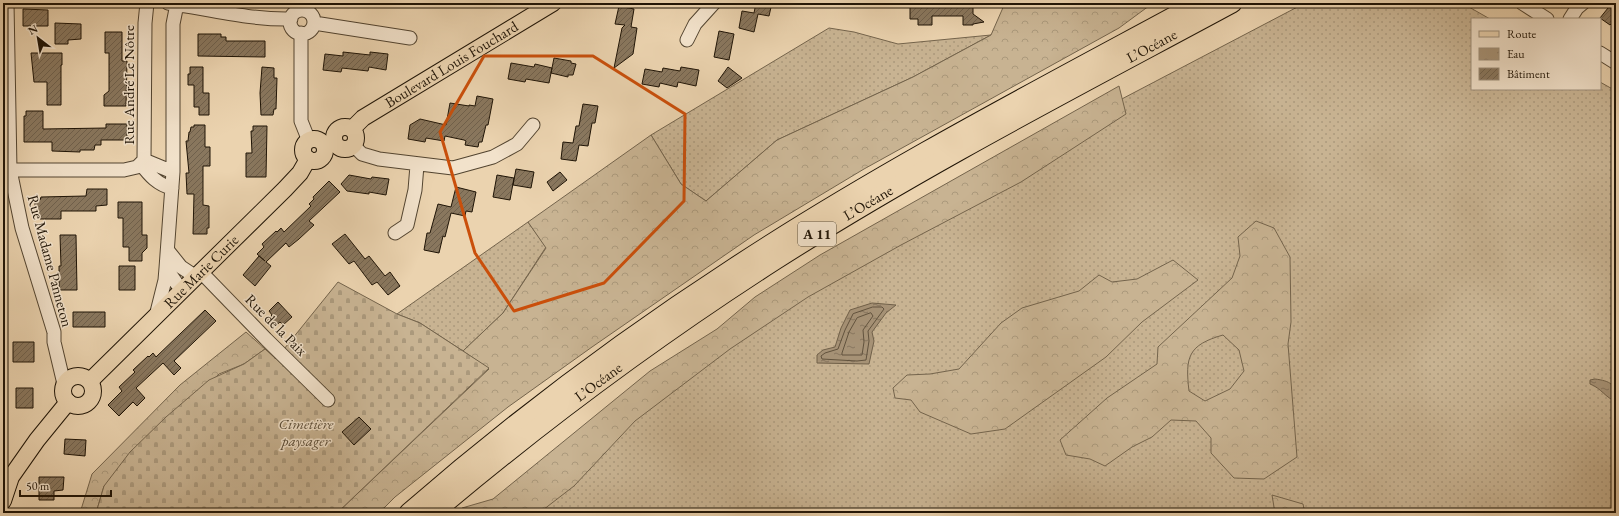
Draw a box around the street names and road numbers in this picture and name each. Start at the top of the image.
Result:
street label: Boulevard Louis Fouchard [381,16,522,112]
street label: L’Océane [1123,24,1180,67]
street label: Rue André Le Nôtre [119,25,138,145]
street label: L’Océane [840,180,896,224]
street label: Rue Madame Panneton [24,193,77,329]
road number: A 11 [798,222,836,246]
street label: Rue Marie Curie [159,230,242,312]
street label: Rue de la Paix [241,290,312,360]
street label: L’Océane [571,358,626,405]

